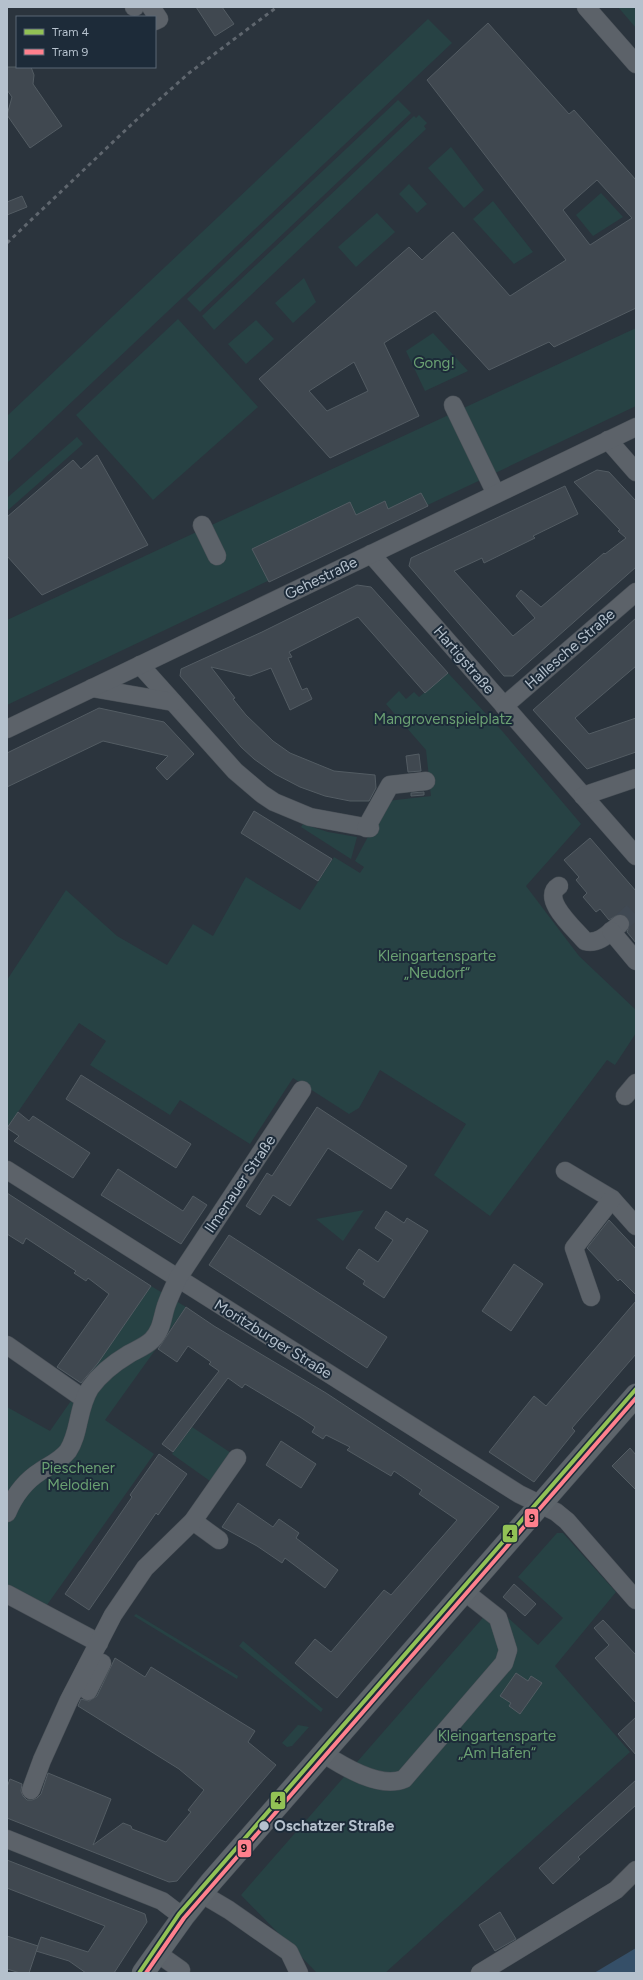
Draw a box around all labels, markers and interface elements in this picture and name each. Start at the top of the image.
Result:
legend [16,16,156,68]
text: Tram 4 [52,25,89,39]
text: Tram 9 [52,45,88,59]
park label: Gong! [413,354,455,372]
street label: Gehestraße [282,553,360,603]
street label: Hallesche Straße [521,605,619,693]
street label: Hartigstraße [430,622,498,698]
park label: Mangrovenspielplatz [374,710,512,728]
park label: Kleingartensparte „Neudorf“ [378,947,496,982]
street label: Ilmenauer Straße [201,1132,279,1236]
street label: Moritzburger Straße [211,1296,335,1382]
park label: Pieschener Melodien [41,1459,115,1494]
line badge: 9 [524,1508,539,1528]
text: 9 [529,1512,535,1525]
line badge: 4 [502,1524,518,1543]
text: 4 [507,1528,514,1541]
park label: Kleingartensparte „Am Hafen“ [438,1727,556,1762]
line badge: 4 [270,1791,286,1810]
text: 4 [275,1794,282,1807]
place label: Oschatzer Straße [274,1817,395,1835]
marker: Oschatzer Straße [257,1819,271,1833]
line badge: 9 [237,1839,252,1858]
text: 9 [241,1842,247,1855]

